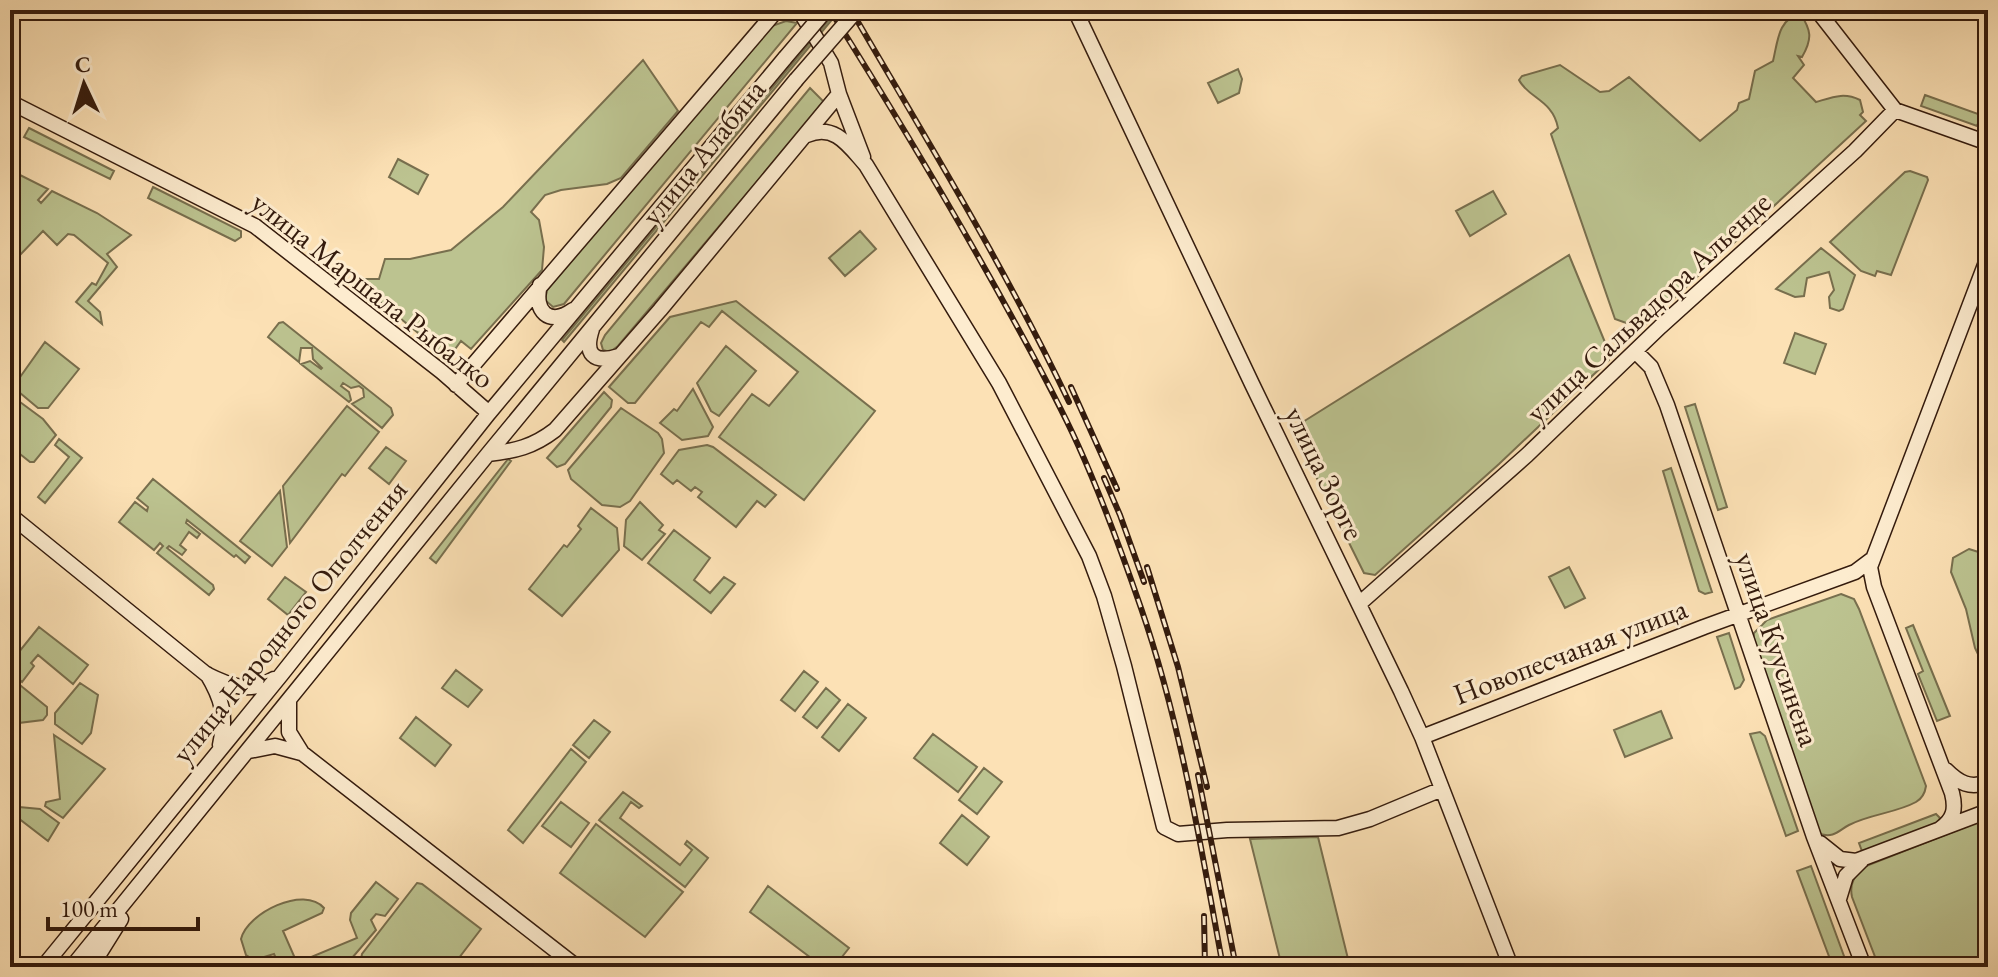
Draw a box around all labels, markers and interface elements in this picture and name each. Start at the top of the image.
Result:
north arrow [44,44,124,124]
text: С [74,50,91,80]
street label: улица Алабяна [632,71,774,233]
street label: улица Маршала Рыбалко [243,183,503,397]
street label: улица Сальвадора Альенде [1517,183,1779,431]
street label: улица Зорге [1276,400,1374,546]
street label: улица Народного Ополчения [162,471,416,771]
street label: улица Куусинена [1727,547,1829,751]
street label: Новопесчаная улица [1447,588,1693,714]
scale bar [48,881,198,931]
text: 100 m [60,893,118,924]

